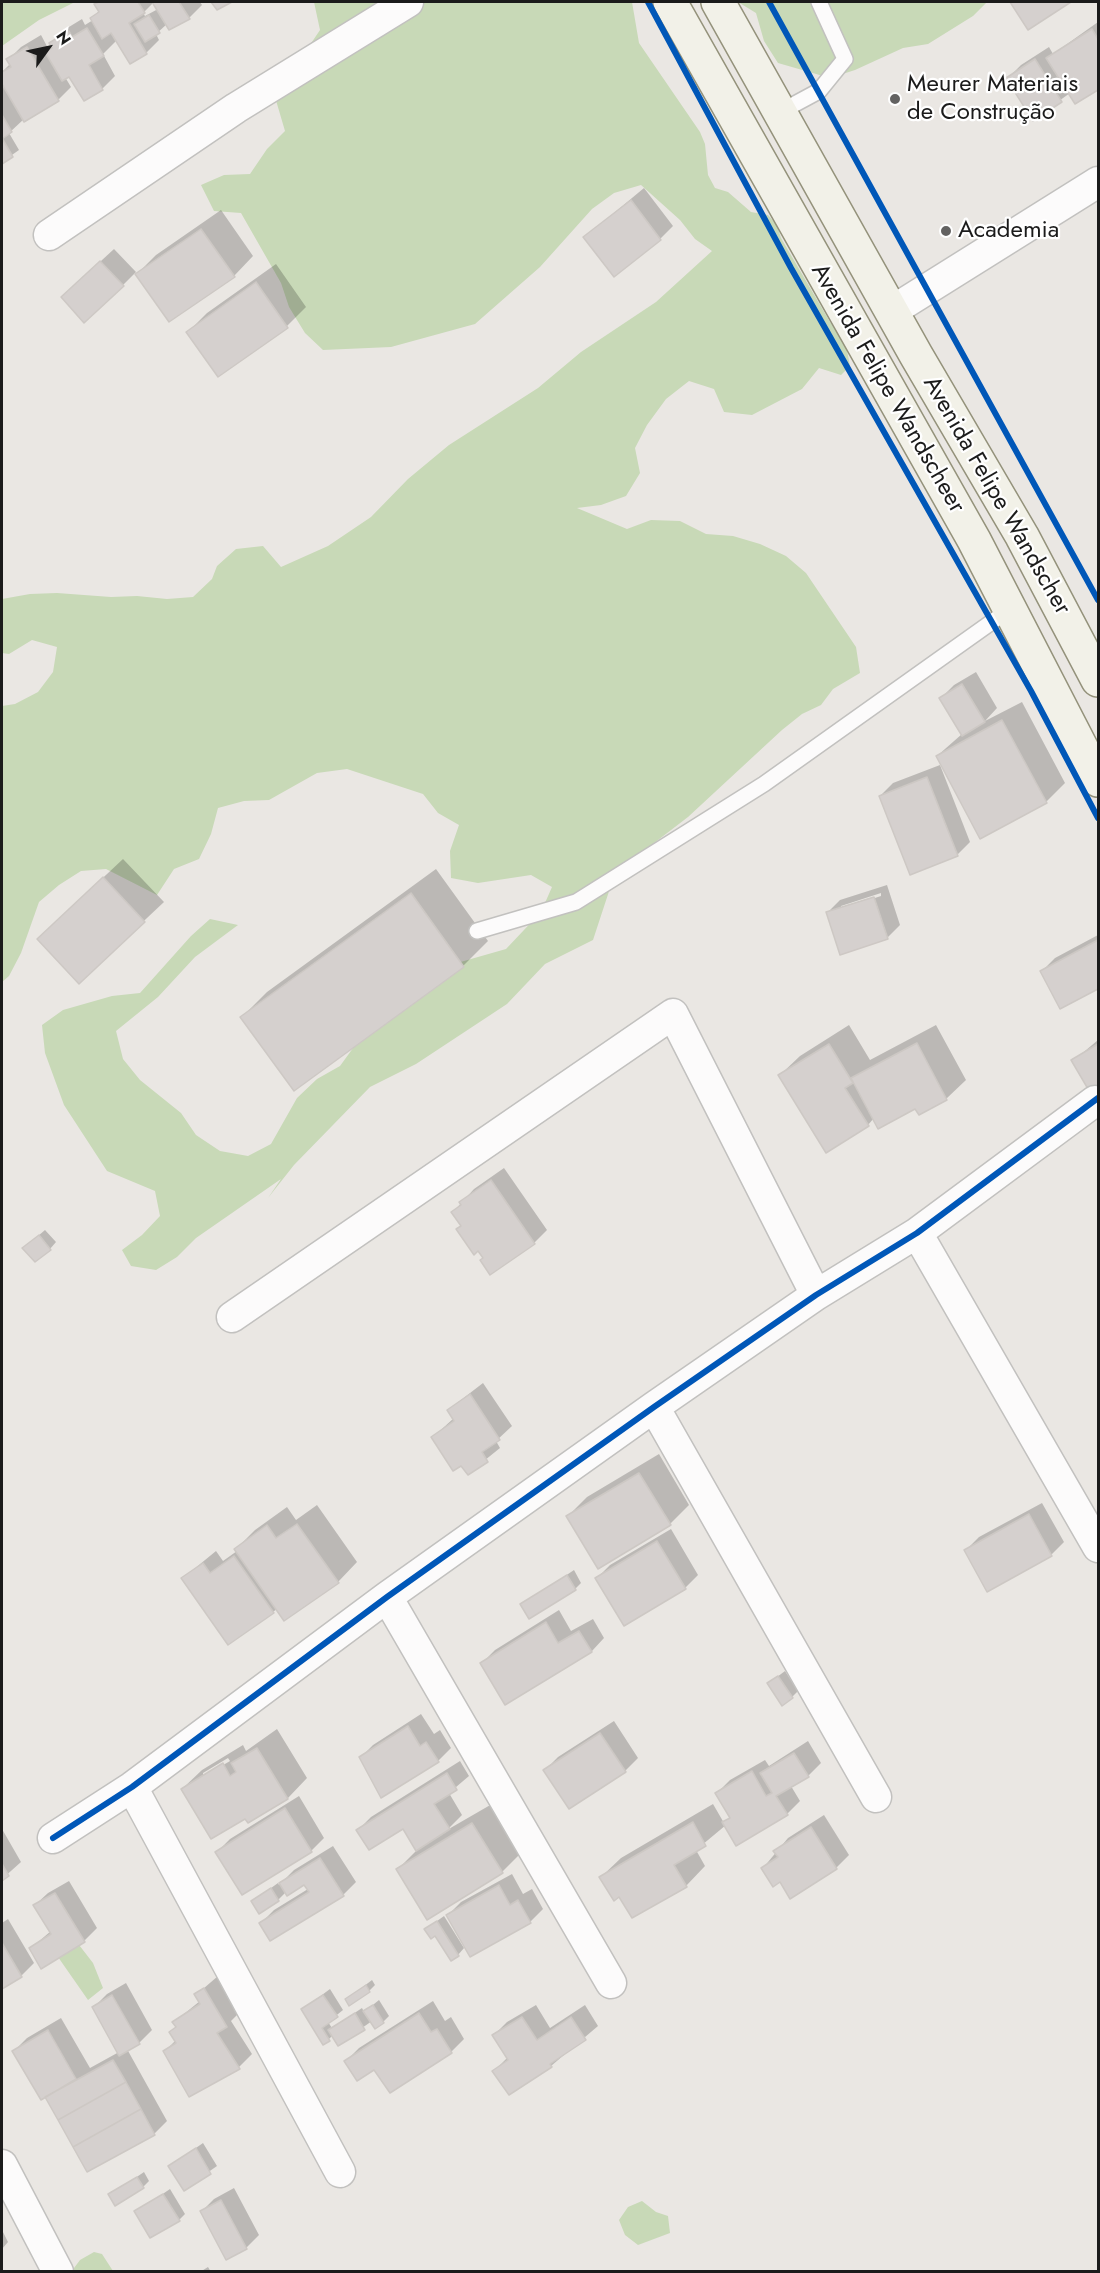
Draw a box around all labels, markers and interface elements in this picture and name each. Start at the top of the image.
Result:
north arrow [18,18,78,78]
text: N [50,26,77,50]
place label: Meurer Materiais de Construção [907,71,1078,127]
marker: Meurer Materiais de Construção [888,92,902,106]
place label: Academia [958,217,1059,245]
marker: Academia [939,224,953,238]
street label: Avenida Felipe Wandscheer [804,259,970,519]
street label: Avenida Felipe Wandscher [916,372,1076,620]

